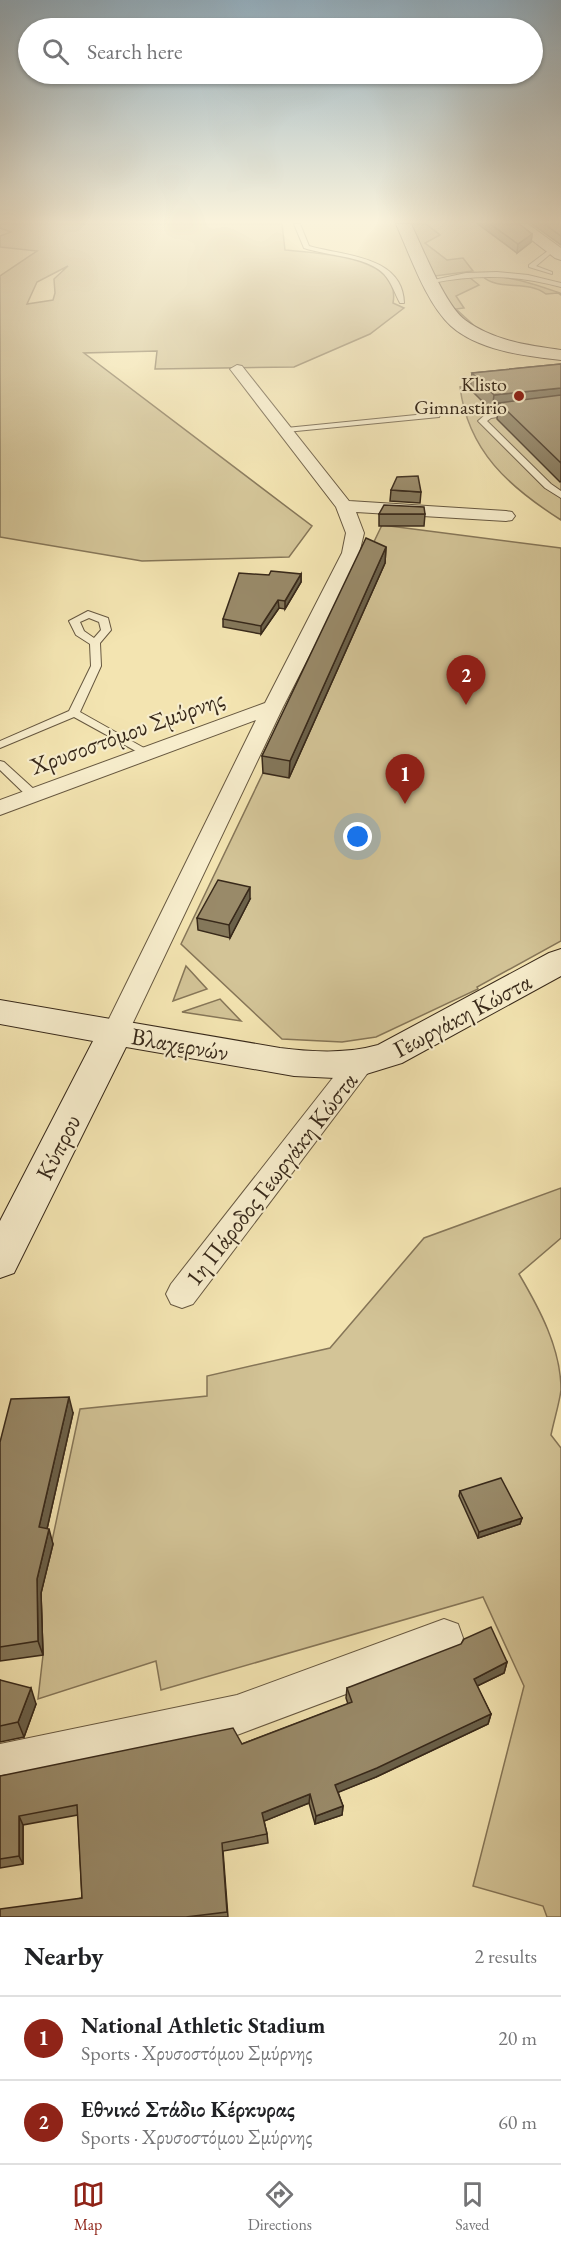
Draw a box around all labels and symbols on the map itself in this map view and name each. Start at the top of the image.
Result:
place label: Klisto Gimnastirio [414,371,507,420]
marker: Klisto Gimnastirio [512,389,526,403]
pin: 2 [446,656,486,705]
street label: Χρυσοστόμου Σμύρνης [25,682,228,782]
pin: 1 [386,754,424,804]
your location [343,822,372,851]
street label: Γεωργάκη Κώστα [388,966,537,1064]
street label: Βλαχερνών [129,1020,231,1068]
street label: 1η Πάροδος Γεωργάκη Κώστα [178,1066,364,1292]
street label: Κύπρου [28,1109,88,1185]

